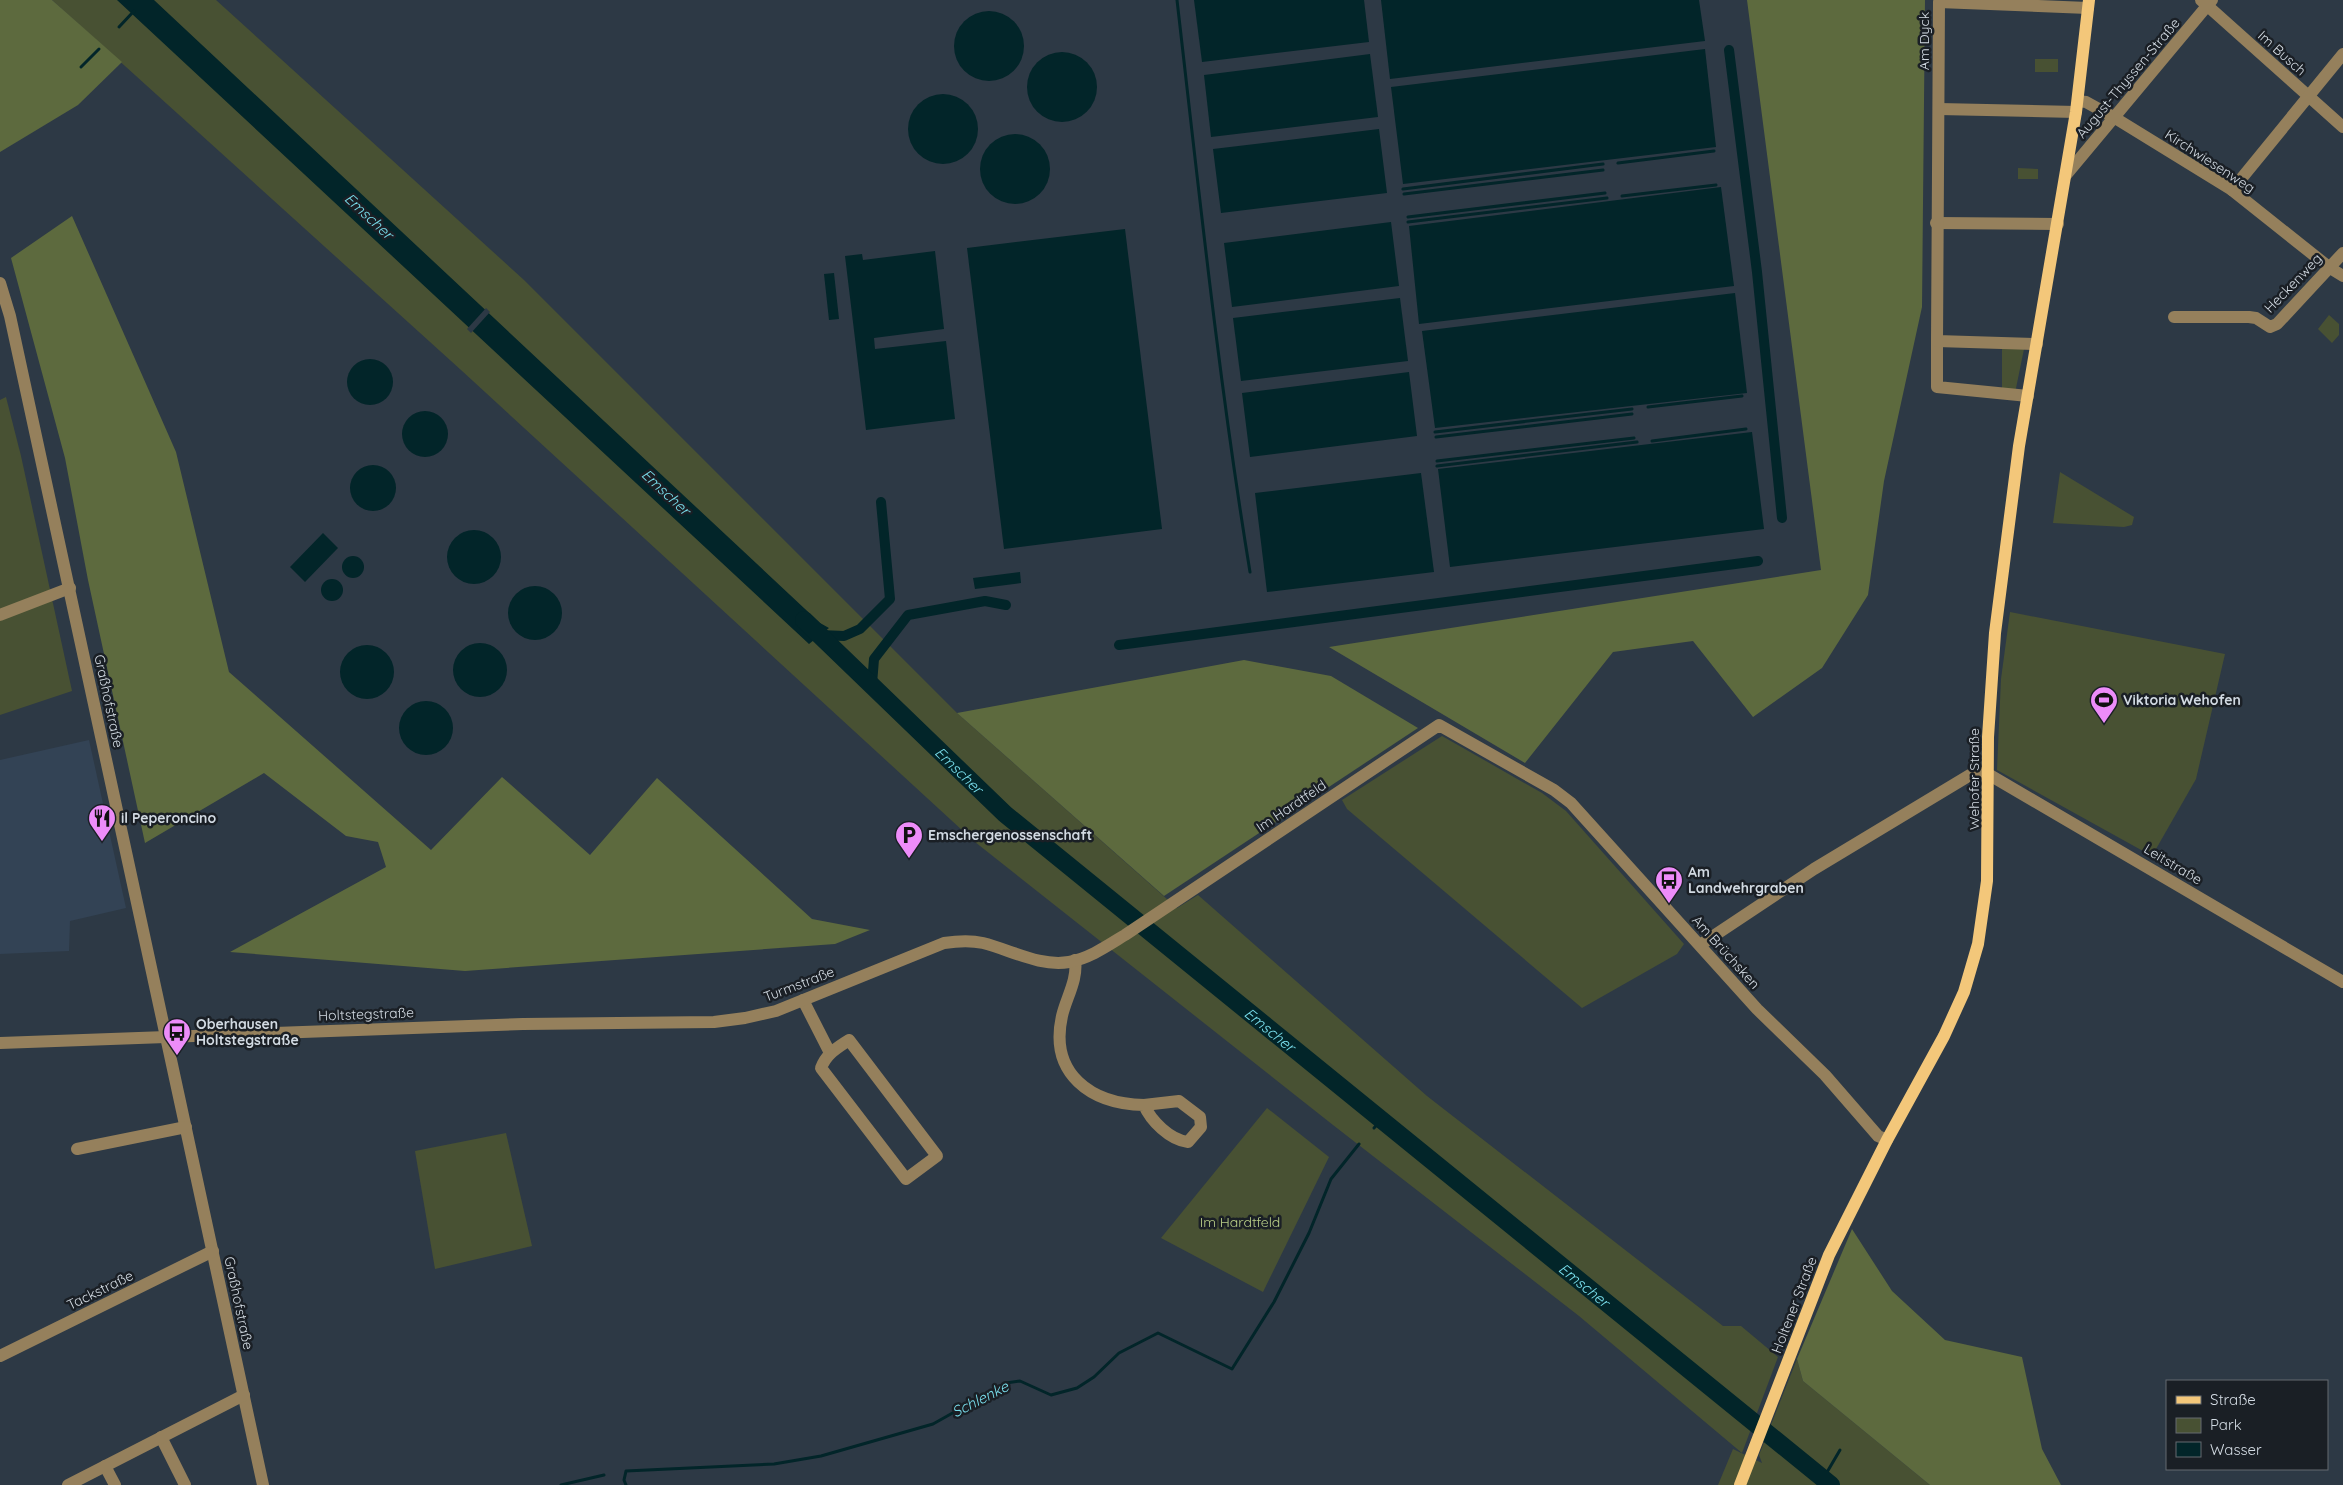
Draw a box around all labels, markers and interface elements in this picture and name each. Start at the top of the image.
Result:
street label: Am Dyck [1915,12,1933,70]
street label: August-Thyssen-Straße [2072,14,2184,142]
street label: Im Busch [2254,27,2310,79]
street label: Kirchwiesenweg [2162,125,2258,197]
water label: Emscher [341,189,399,245]
street label: Heckenweg [2260,250,2326,316]
water label: Emscher [638,465,696,521]
street label: Graßhofstraße [90,653,128,749]
sports icon: Viktoria Wehofen [2089,685,2119,724]
place label: Viktoria Wehofen [2123,691,2241,709]
street label: Wehofer Straße [1965,728,1983,830]
water label: Emscher [931,742,989,799]
street label: Im Hardtfeld [1253,776,1329,836]
restaurant icon: il Peperoncino [87,803,117,842]
place label: il Peperoncino [121,809,216,827]
parking icon: Emschergenossenschaft [894,820,924,859]
place label: Emschergenossenschaft [928,826,1093,844]
street label: Leitstraße [2141,840,2205,888]
place label: Am Landwehrgraben [1688,863,1804,897]
bus stop icon: Am Landwehrgraben [1654,865,1684,904]
street label: Am Brüchsken [1688,911,1764,993]
street label: Turmstraße [761,962,837,1006]
street label: Holtstegstraße [318,1003,414,1025]
water label: Emscher [1241,1003,1301,1057]
place label: Oberhausen Holtstegstraße [196,1015,299,1049]
bus stop icon: Oberhausen Holtstegstraße [162,1017,192,1056]
park label: Im Hardtfeld [1200,1213,1280,1231]
street label: Holtener Straße [1767,1254,1821,1356]
street label: Graßhofstraße [220,1255,258,1351]
water label: Emscher [1555,1259,1615,1312]
street label: Tackstraße [64,1266,136,1314]
water label: Schlenke [948,1376,1012,1421]
legend [2166,1380,2328,1470]
text: Straße [2210,1390,2256,1409]
text: Park [2210,1415,2242,1434]
text: Wasser [2210,1440,2262,1459]

